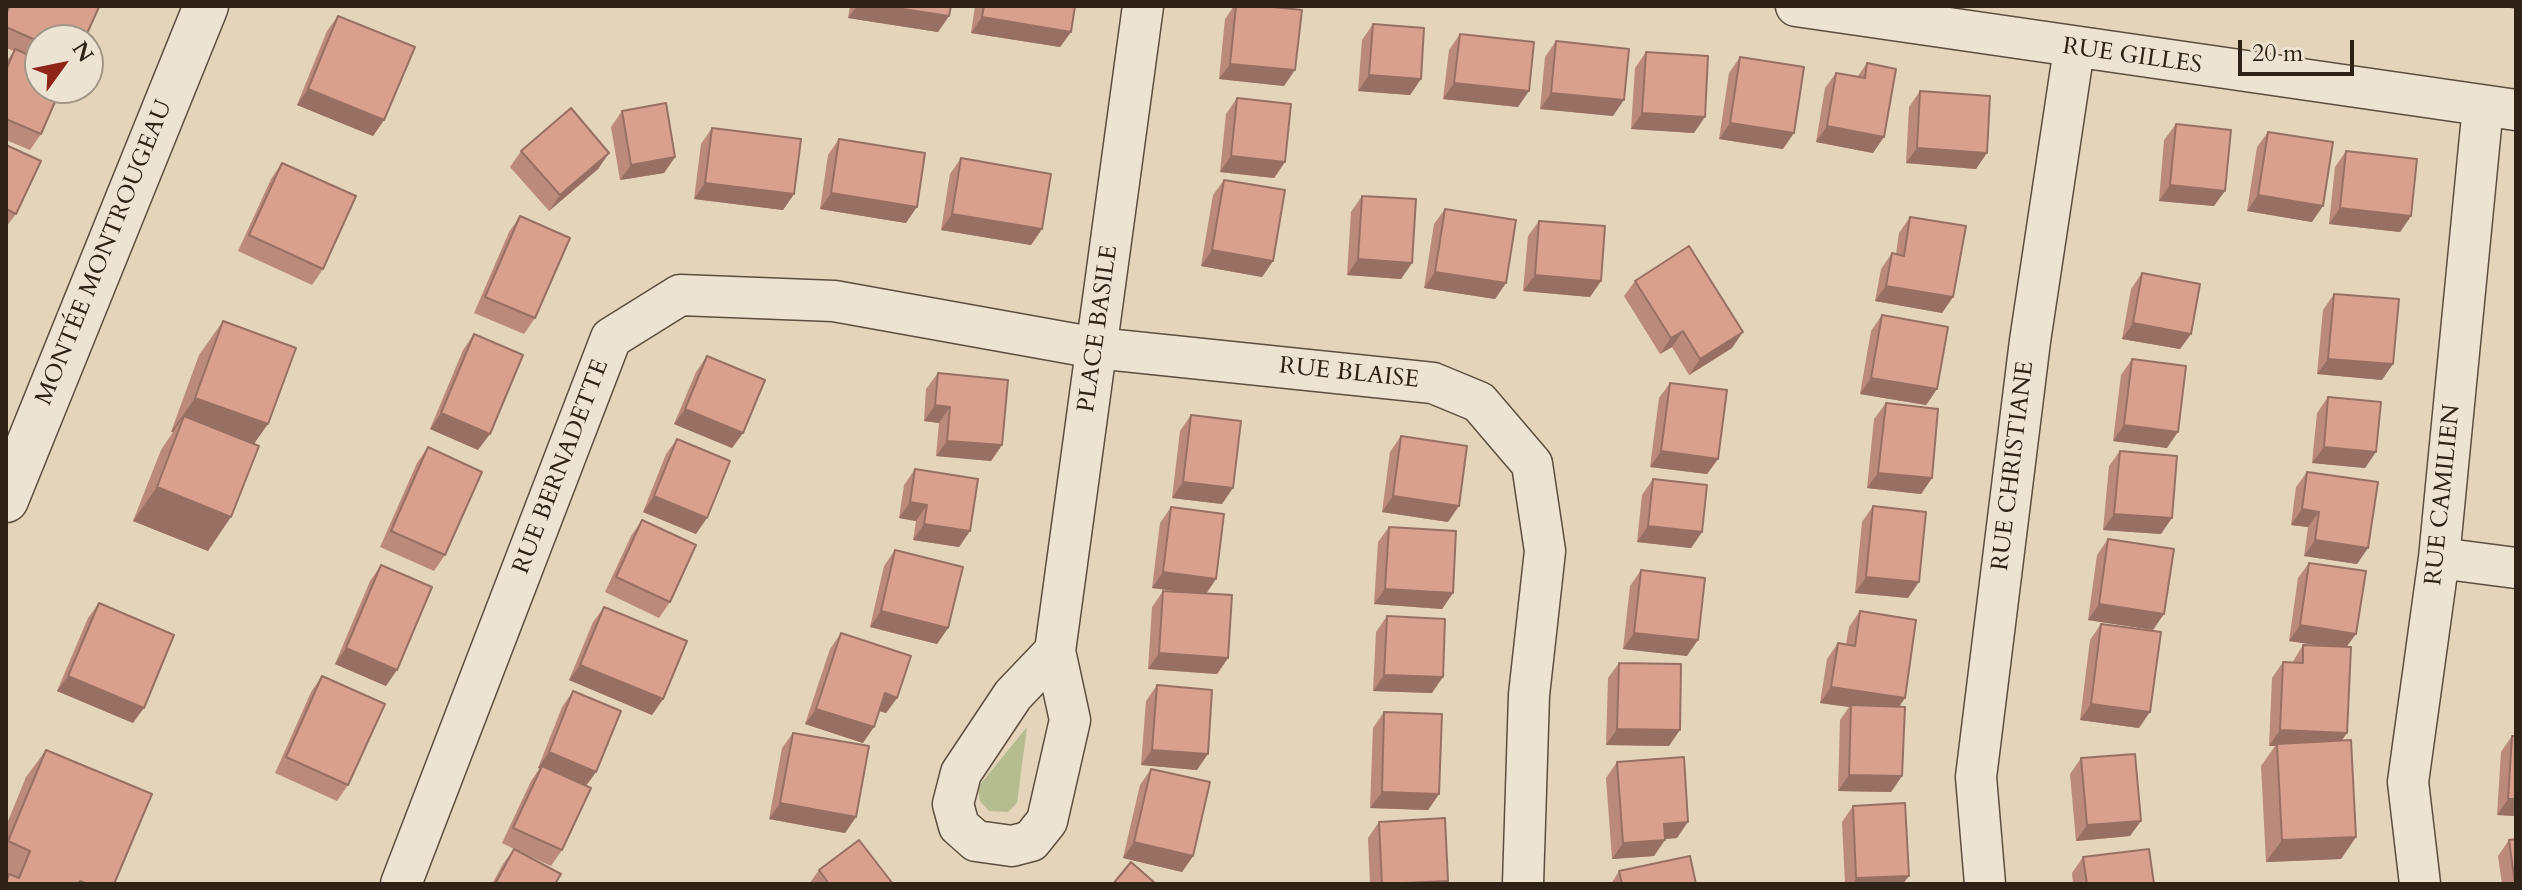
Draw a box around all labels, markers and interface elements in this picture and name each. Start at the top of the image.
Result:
north arrow [24,24,104,104]
scale bar [2242,24,2358,74]
street label: RUE GILLES [2060,33,2204,81]
text: N [65,36,100,68]
text: 20 m [2252,37,2303,70]
street label: MONTÉE MONTROUGEAU [31,96,179,410]
street label: PLACE BASILE [1073,244,1125,414]
street label: RUE BLAISE [1278,352,1420,396]
street label: RUE BERNADETTE [508,356,616,578]
street label: RUE CHRISTIANE [1987,360,2041,572]
street label: RUE CAMILIEN [2420,403,2468,587]

